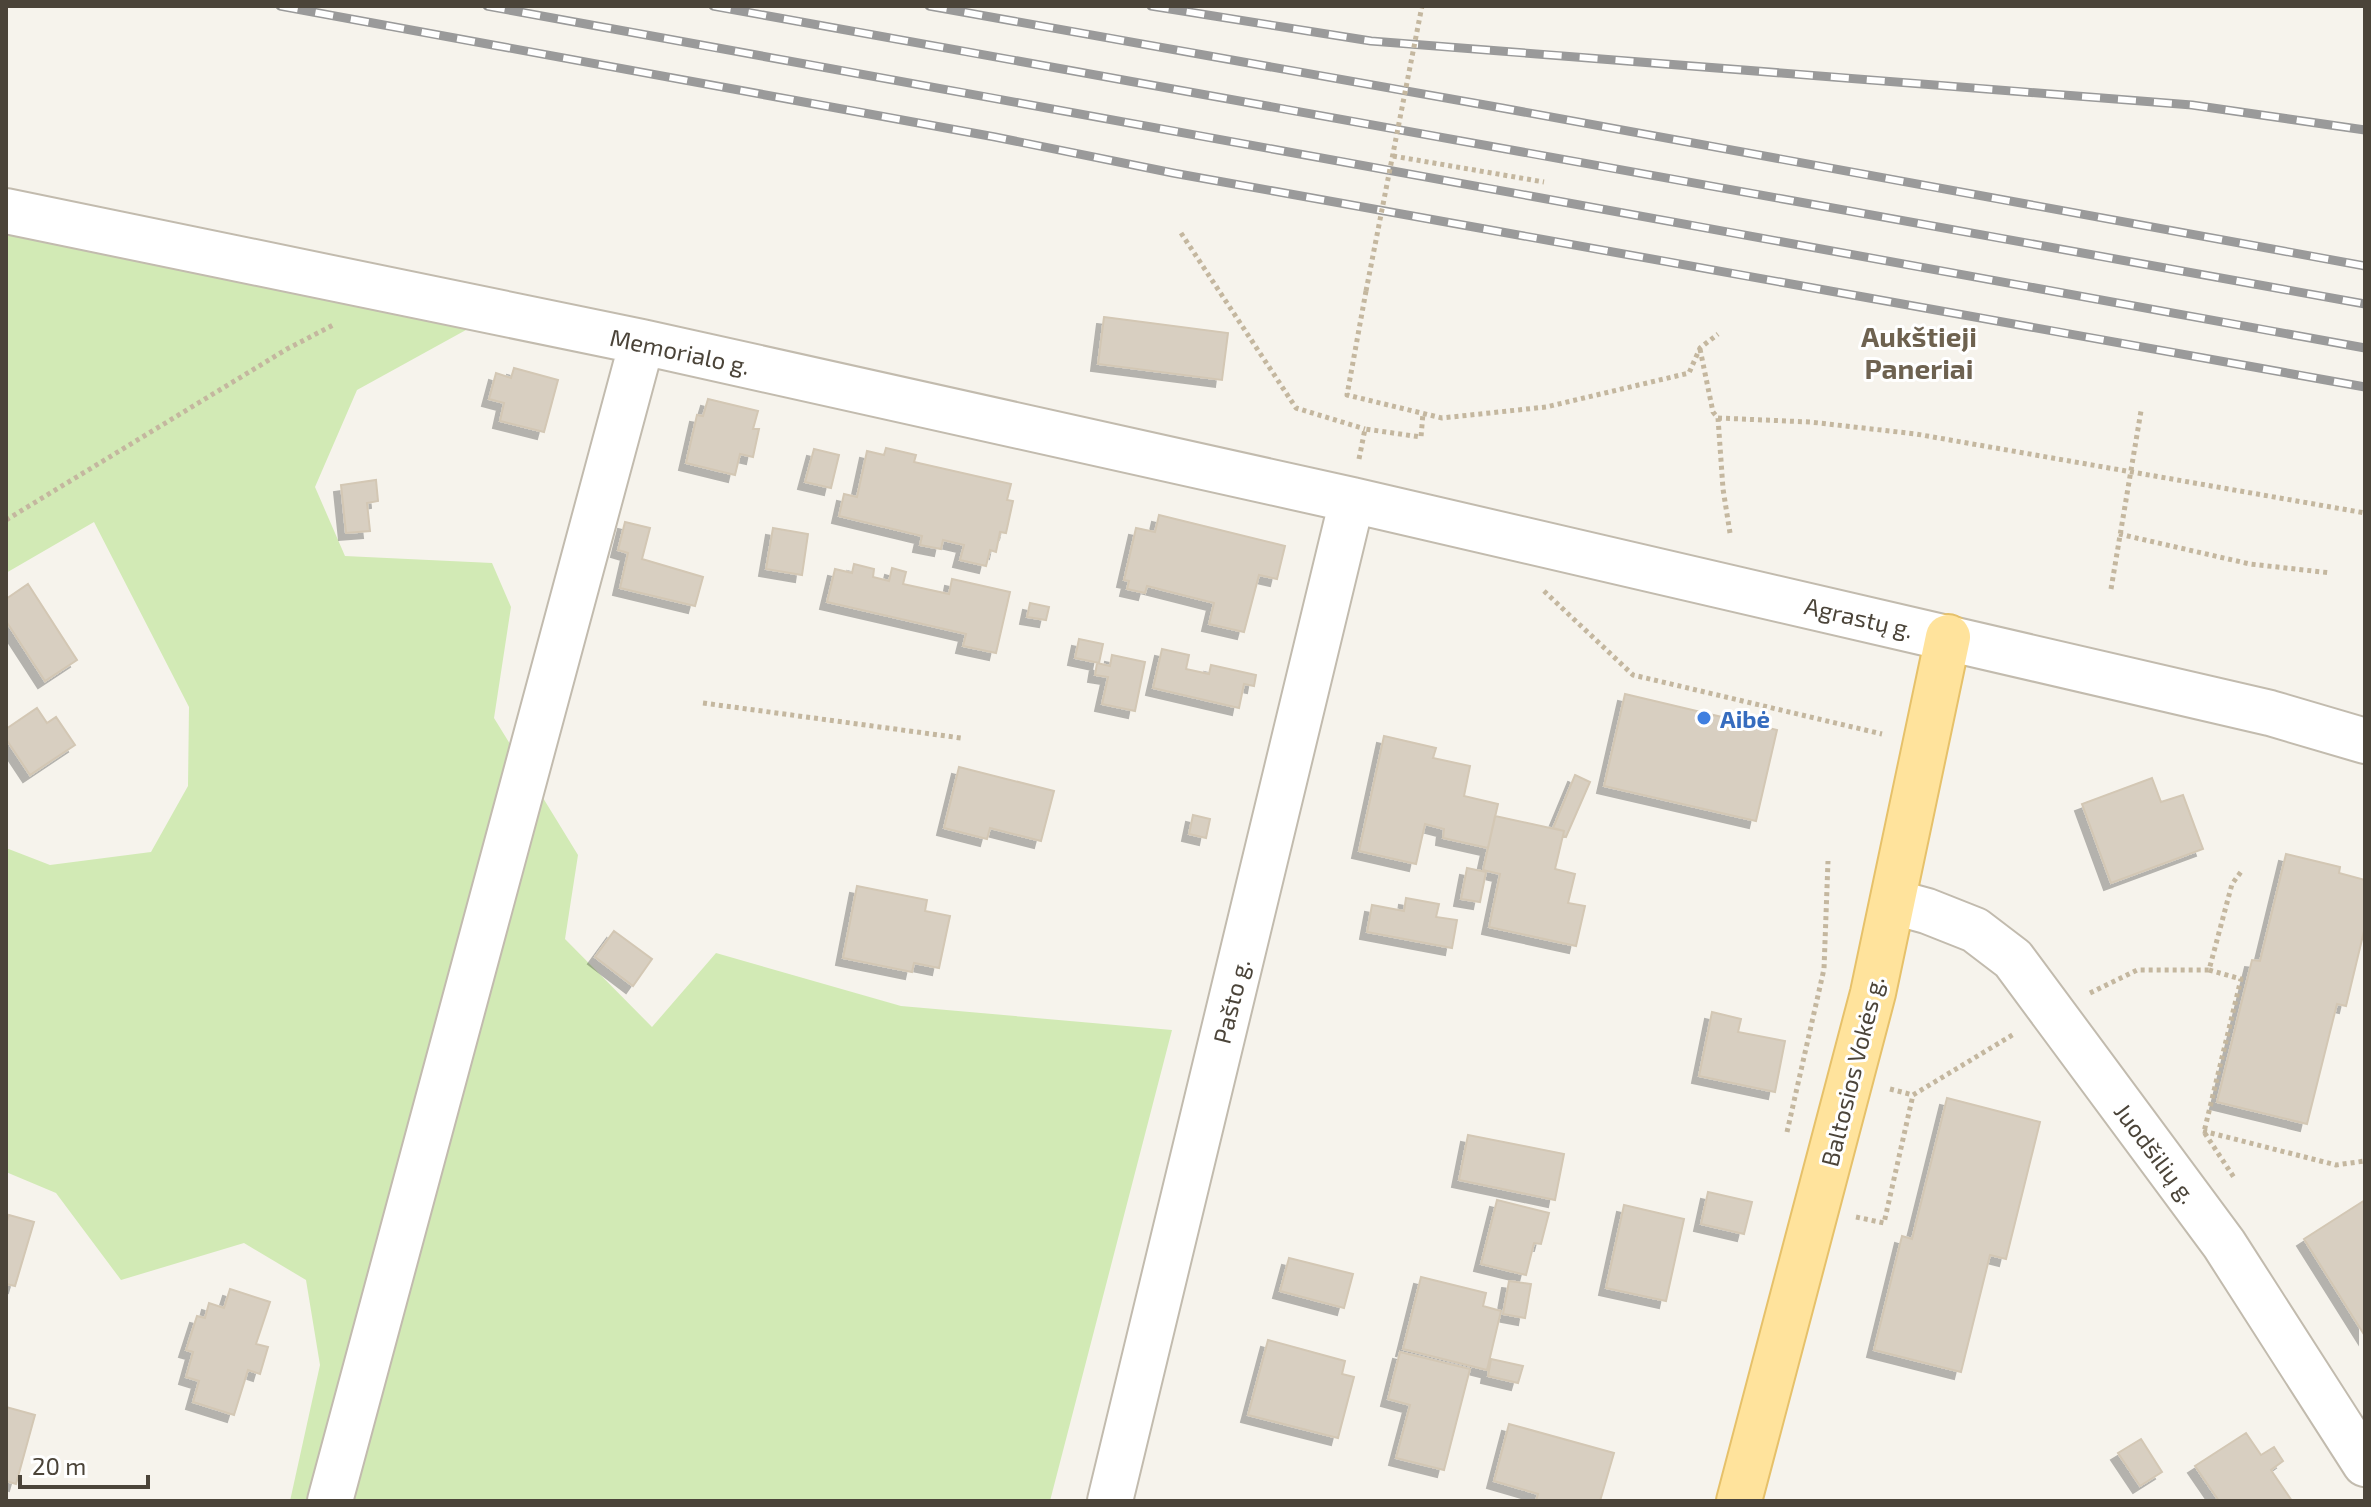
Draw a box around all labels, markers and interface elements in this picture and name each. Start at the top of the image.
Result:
district label: Aukštieji Paneriai [1861,319,1977,385]
street label: Memorialo g. [607,322,753,380]
street label: Agrastų g. [1802,590,1916,644]
place label: Aibė [1720,704,1770,733]
marker: Aibė [1695,709,1713,727]
street label: Pašto g. [1206,956,1256,1046]
street label: Baltosios Vokės g. [1814,973,1890,1169]
street label: Juodšilių g. [2109,1097,2203,1209]
scale bar [20,1439,148,1489]
text: 20 m [32,1451,86,1480]

